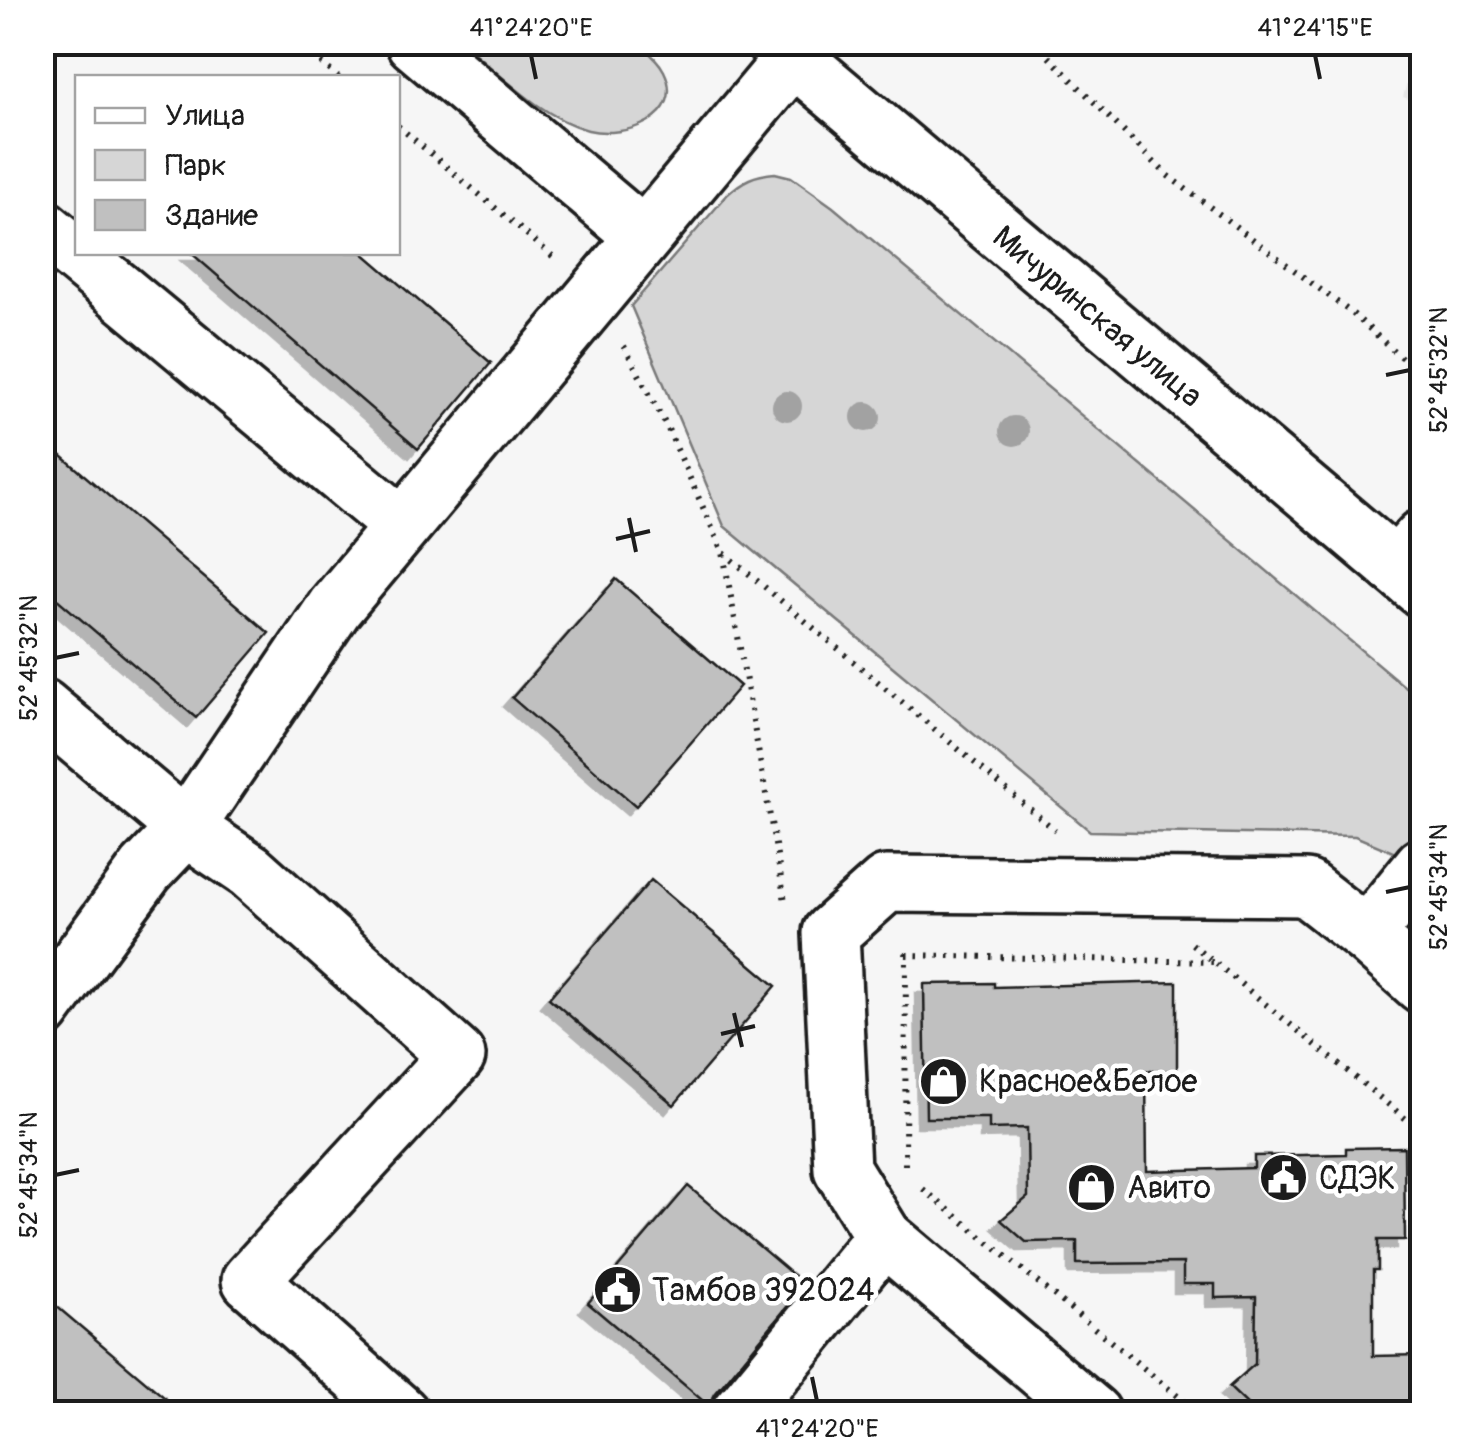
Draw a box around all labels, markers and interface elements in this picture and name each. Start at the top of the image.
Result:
text: 41°24'20"E [470,13,592,44]
text: 41°24'15"E [1257,13,1373,44]
legend [75,75,400,255]
text: Улица [165,97,245,134]
text: Парк [165,147,227,184]
text: Здание [165,197,258,234]
street label: Мичуринская улица [984,217,1210,416]
text: 52°45'32"N [1424,307,1455,433]
text: 52°45'32"N [14,595,45,721]
text: 52°45'34"N [1424,824,1455,950]
shop icon: Красное&Белое [918,1055,970,1107]
place label: Красное&Белое [979,1062,1198,1102]
text: 52°45'34"N [14,1112,45,1238]
public building icon: СДЭК [1258,1152,1310,1204]
place label: СДЭК [1319,1159,1396,1199]
shop icon: Авито [1066,1161,1118,1213]
place label: Авито [1127,1168,1211,1208]
public building icon: Тамбов 392024 [591,1264,643,1316]
place label: Тамбов 392024 [652,1271,875,1311]
text: 41°24'20"E [756,1414,878,1445]

